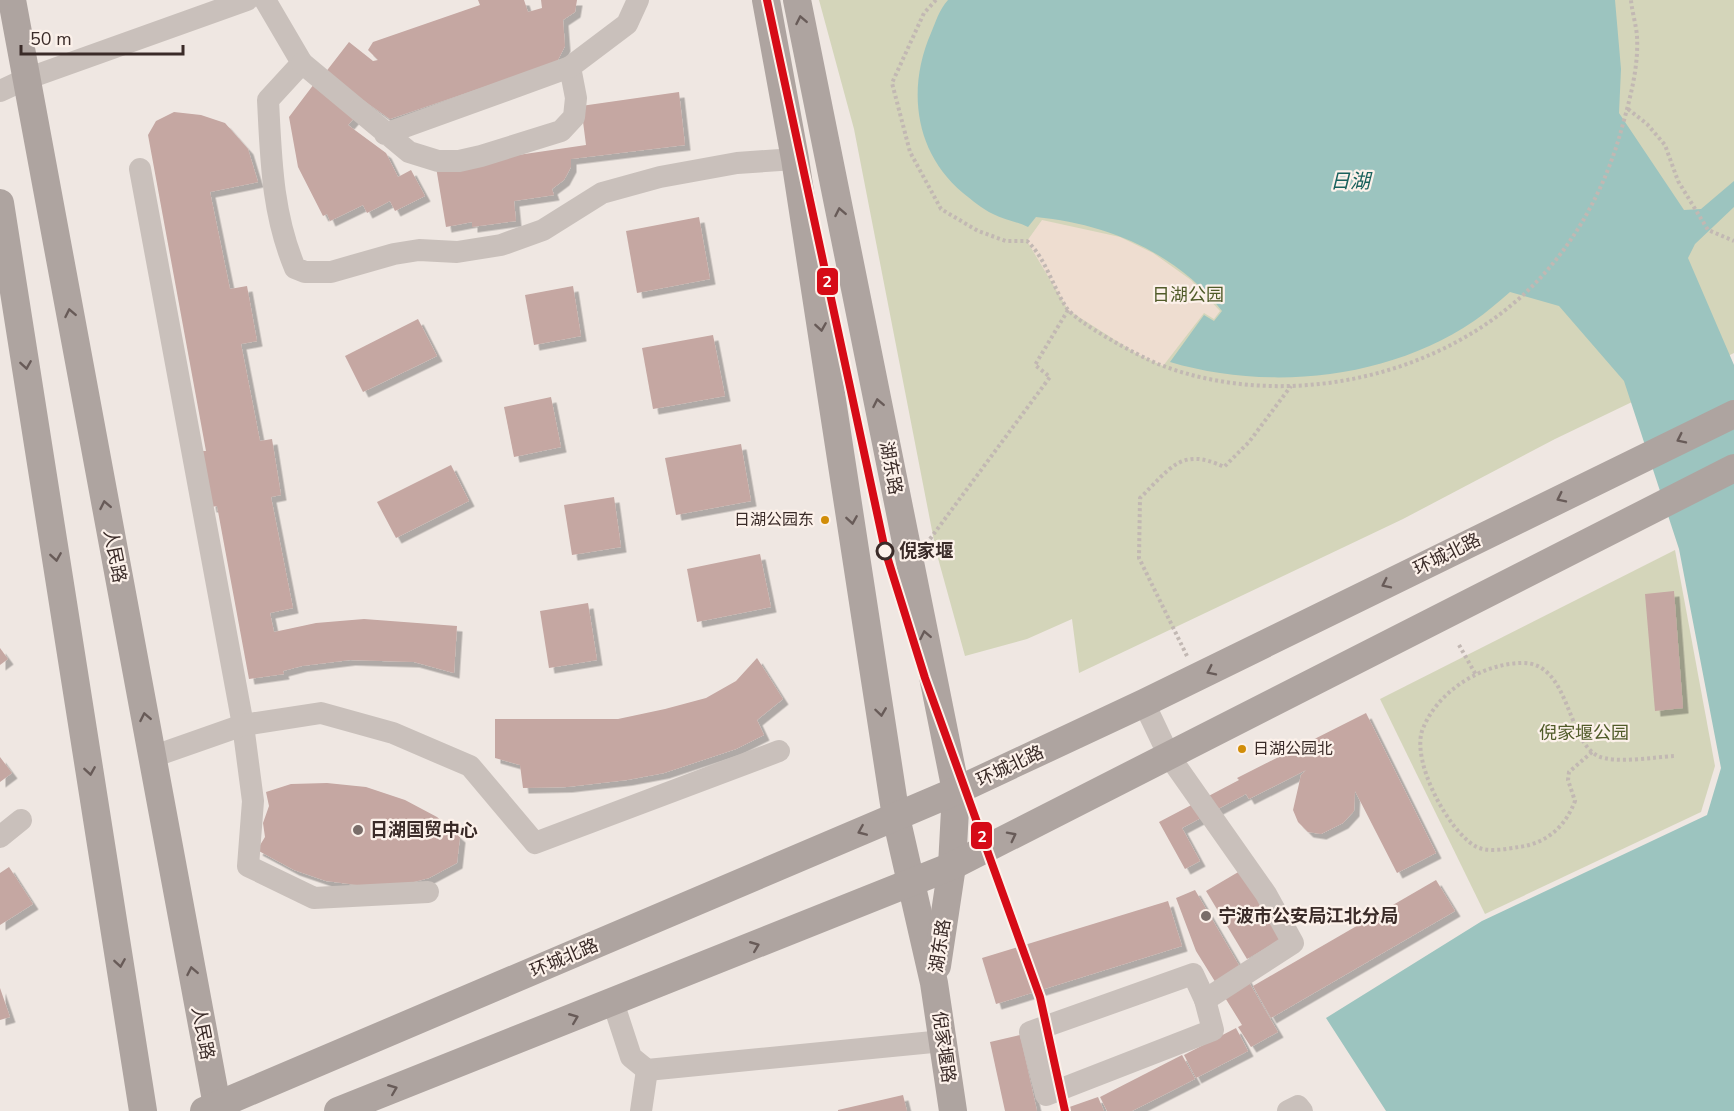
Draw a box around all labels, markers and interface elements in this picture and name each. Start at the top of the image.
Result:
one-way arrow [795,16,808,26]
scale bar [21,18,183,56]
text: 50 m [30,27,72,51]
water label: 日湖 [1330,168,1373,195]
one-way arrow [834,207,847,217]
line badge: 2 [816,267,839,296]
text: 2 [822,271,832,293]
park label: 日湖公园 [1152,283,1224,307]
one-way arrow [64,308,76,318]
one-way arrow [815,322,827,332]
one-way arrow [19,360,31,369]
one-way arrow [872,398,885,408]
one-way arrow [1677,432,1688,443]
street label: 湖东路 [874,439,908,497]
one-way arrow [1556,491,1567,502]
one-way arrow [99,500,112,510]
place label: 日湖公园东 [734,509,814,531]
marker: 日湖公园东 [819,514,831,526]
one-way arrow [845,515,857,524]
street label: 人民路 [98,527,132,585]
street label: 环城北路 [1409,527,1485,581]
place label: 倪家堰 [899,539,953,563]
marker: 倪家堰 [876,542,894,560]
one-way arrow [49,552,62,562]
one-way arrow [1381,577,1392,589]
one-way arrow [919,630,932,640]
one-way arrow [1206,663,1217,675]
one-way arrow [874,708,886,717]
one-way arrow [139,713,152,723]
park label: 倪家堰公园 [1539,721,1629,745]
place label: 日湖公园北 [1253,738,1333,760]
street label: 环城北路 [972,740,1048,792]
marker: 日湖公园北 [1236,743,1248,755]
one-way arrow [83,766,95,775]
place label: 日湖国贸中心 [370,818,478,842]
line badge: 2 [970,821,993,850]
marker: 日湖国贸中心 [351,823,365,837]
one-way arrow [858,824,869,836]
text: 2 [977,826,987,848]
one-way arrow [1005,832,1016,843]
place label: 宁波市公安局江北分局 [1218,904,1398,928]
marker: 宁波市公安局江北分局 [1199,909,1213,923]
street label: 湖东路 [924,917,956,975]
street label: 环城北路 [526,933,602,983]
one-way arrow [750,940,760,953]
one-way arrow [113,958,126,968]
one-way arrow [186,966,199,976]
street label: 人民路 [186,1004,220,1062]
street label: 倪家堰路 [927,1010,961,1084]
one-way arrow [568,1012,579,1025]
one-way arrow [387,1084,398,1097]

